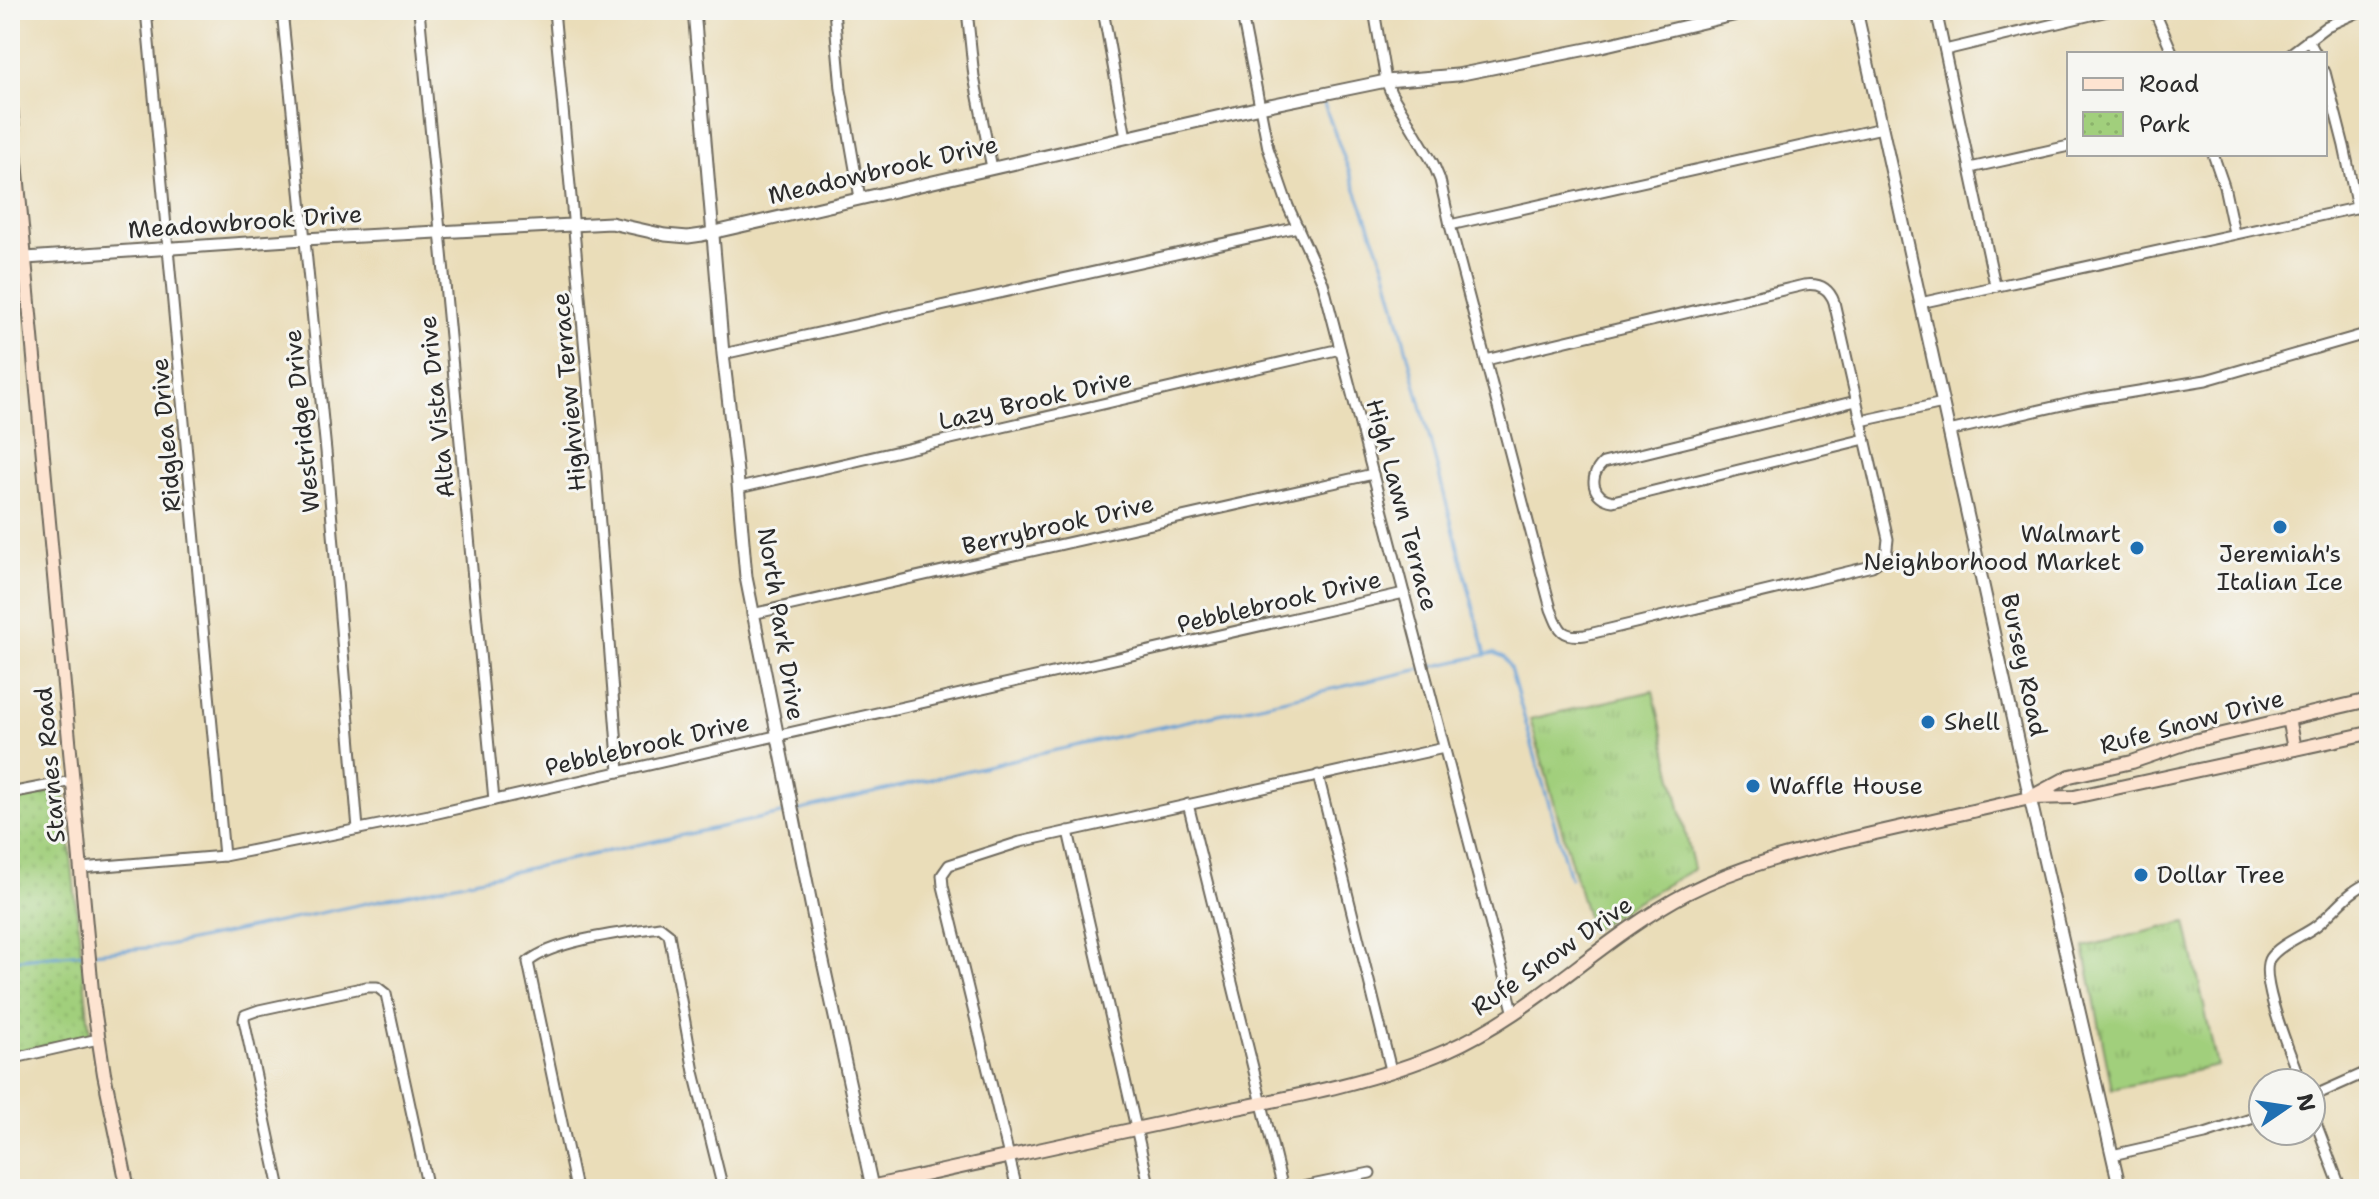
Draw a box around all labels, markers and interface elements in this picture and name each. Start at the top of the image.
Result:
legend [2067,52,2327,156]
text: Road [2139,68,2199,100]
text: Park [2139,108,2191,140]
street label: Meadowbrook Drive [765,128,1001,212]
street label: Meadowbrook Drive [127,198,363,246]
street label: Highview Terrace [544,291,594,493]
street label: Alta Vista Drive [412,314,462,500]
street label: Westridge Drive [276,328,328,514]
street label: Ridglea Drive [143,356,189,514]
street label: Lazy Brook Drive [935,362,1135,438]
street label: High Lawn Terrace [1358,396,1446,614]
street label: Berrybrook Drive [959,487,1157,563]
place label: Walmart Neighborhood Market [1863,518,2121,578]
marker: Jeremiah's Italian Ice [2271,518,2289,536]
street label: North Park Drive [750,525,812,723]
place label: Jeremiah's Italian Ice [2217,538,2343,598]
marker: Walmart Neighborhood Market [2128,539,2146,557]
street label: Pebblebrook Drive [1174,563,1384,641]
street label: Bursey Road [1993,591,2055,739]
street label: Rufe Snow Drive [2096,682,2288,762]
street label: Starnes Road [27,686,73,844]
street label: Pebblebrook Drive [542,706,752,784]
place label: Shell [1944,706,2001,738]
marker: Shell [1919,713,1937,731]
place label: Waffle House [1769,770,1923,802]
marker: Waffle House [1744,777,1762,795]
place label: Dollar Tree [2157,859,2285,891]
marker: Dollar Tree [2132,866,2150,884]
street label: Rufe Snow Drive [1465,889,1639,1023]
north arrow [2247,1067,2327,1147]
text: N [2290,1091,2322,1114]

